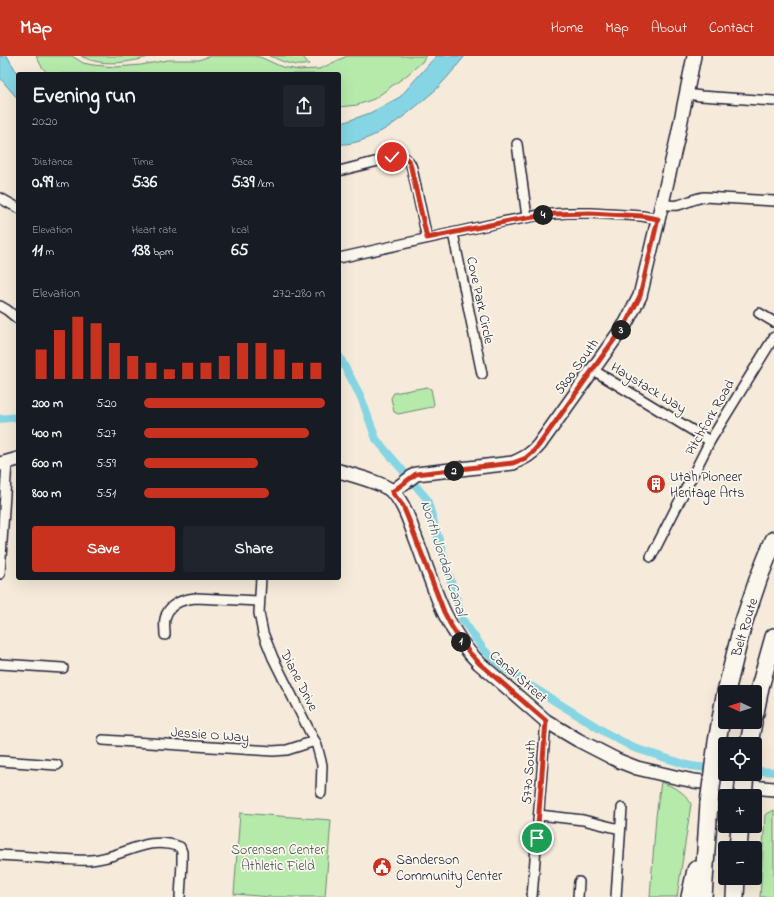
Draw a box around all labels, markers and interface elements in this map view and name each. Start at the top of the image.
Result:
text: Map [20,15,52,42]
text: Home [551,18,583,39]
text: Map [605,18,629,39]
text: About [651,18,687,39]
text: Contact [709,18,754,39]
text: Evening run [32,81,136,113]
button: share [283,85,325,127]
text: 20:20 [32,112,57,131]
pin [375,140,409,174]
icon: check [381,146,403,168]
text: Distance [32,154,73,170]
text: Time [132,154,153,170]
text: Pace [231,154,253,170]
text: 0.99 [32,170,53,195]
text: 5:36 [132,170,157,195]
text: 5:39 [231,170,255,195]
text: km [53,176,69,192]
text: /km [255,176,274,192]
pin: 4 [533,205,553,225]
text: 4 [541,207,545,223]
text: Elevation [32,222,72,238]
text: Heart rate [132,222,177,238]
text: kcal [231,222,249,238]
text: 11 [32,238,43,263]
text: 138 [132,238,150,263]
text: 65 [231,238,249,263]
text: m [43,244,54,260]
text: bpm [150,244,174,260]
street label: Cove Park Circle [460,255,499,347]
text: Elevation [32,284,80,303]
text: 272–280 m [273,284,325,303]
pin: 3 [611,320,631,340]
text: 3 [619,322,623,338]
street label: 5800 South [550,335,605,399]
street label: Haystack Way [606,357,690,420]
street label: Pitchfork Road [680,376,741,460]
text: 200 m [32,394,63,413]
text: 5:20 [96,394,117,413]
text: 400 m [32,424,62,443]
text: 5:27 [96,424,116,443]
text: 600 m [32,454,62,473]
text: 5:59 [96,454,116,473]
pin: 2 [444,461,464,481]
text: 2 [451,463,457,479]
place label: Utah Pioneer Heritage Arts [670,467,744,505]
building icon: Utah Pioneer Heritage Arts [645,473,667,495]
text: 800 m [32,484,61,503]
text: 5:51 [96,484,116,503]
water label: North Jordan Canal [414,498,473,621]
button: Save [32,526,175,572]
button: Share [183,526,325,572]
street label: Belt Route [726,595,764,660]
pin: 1 [451,632,471,652]
text: 1 [459,634,463,650]
street label: Diane Drive [274,646,323,716]
street label: Canal Street [484,646,552,708]
north arrow [718,685,762,729]
map controls [718,685,762,885]
street label: Jessie O Way [170,722,250,750]
button: locate [718,737,762,781]
street label: 5770 South [517,739,542,805]
button: + [718,789,762,833]
pin [520,821,554,855]
icon: arrive [526,827,548,849]
park label: Sorensen Center Athletic Field [231,840,326,877]
button: − [718,841,762,885]
place label: Sanderson Community Center [396,850,503,888]
public building icon: Sanderson Community Center [371,856,393,878]

